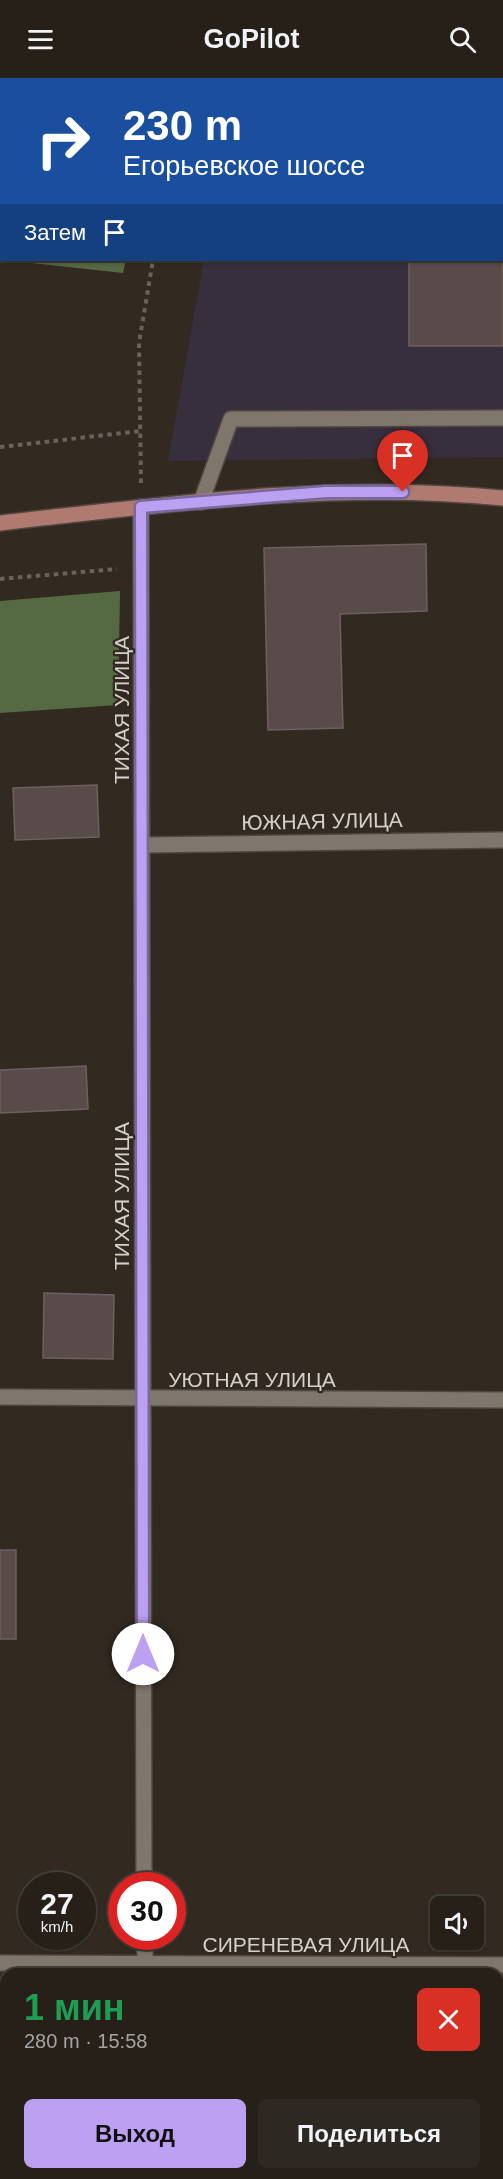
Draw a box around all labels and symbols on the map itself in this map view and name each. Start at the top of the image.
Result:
pin [377,430,428,492]
street label: ТИХАЯ УЛИЦА [110,636,133,784]
street label: ЮЖНАЯ УЛИЦА [241,808,403,834]
street label: ТИХАЯ УЛИЦА [110,1122,133,1270]
street label: УЮТНАЯ УЛИЦА [168,1368,336,1391]
position arrow [111,1622,175,1686]
speed limit sign: 30 [108,1872,186,1950]
street label: СИРЕНЕВАЯ УЛИЦА [203,1933,409,1956]

